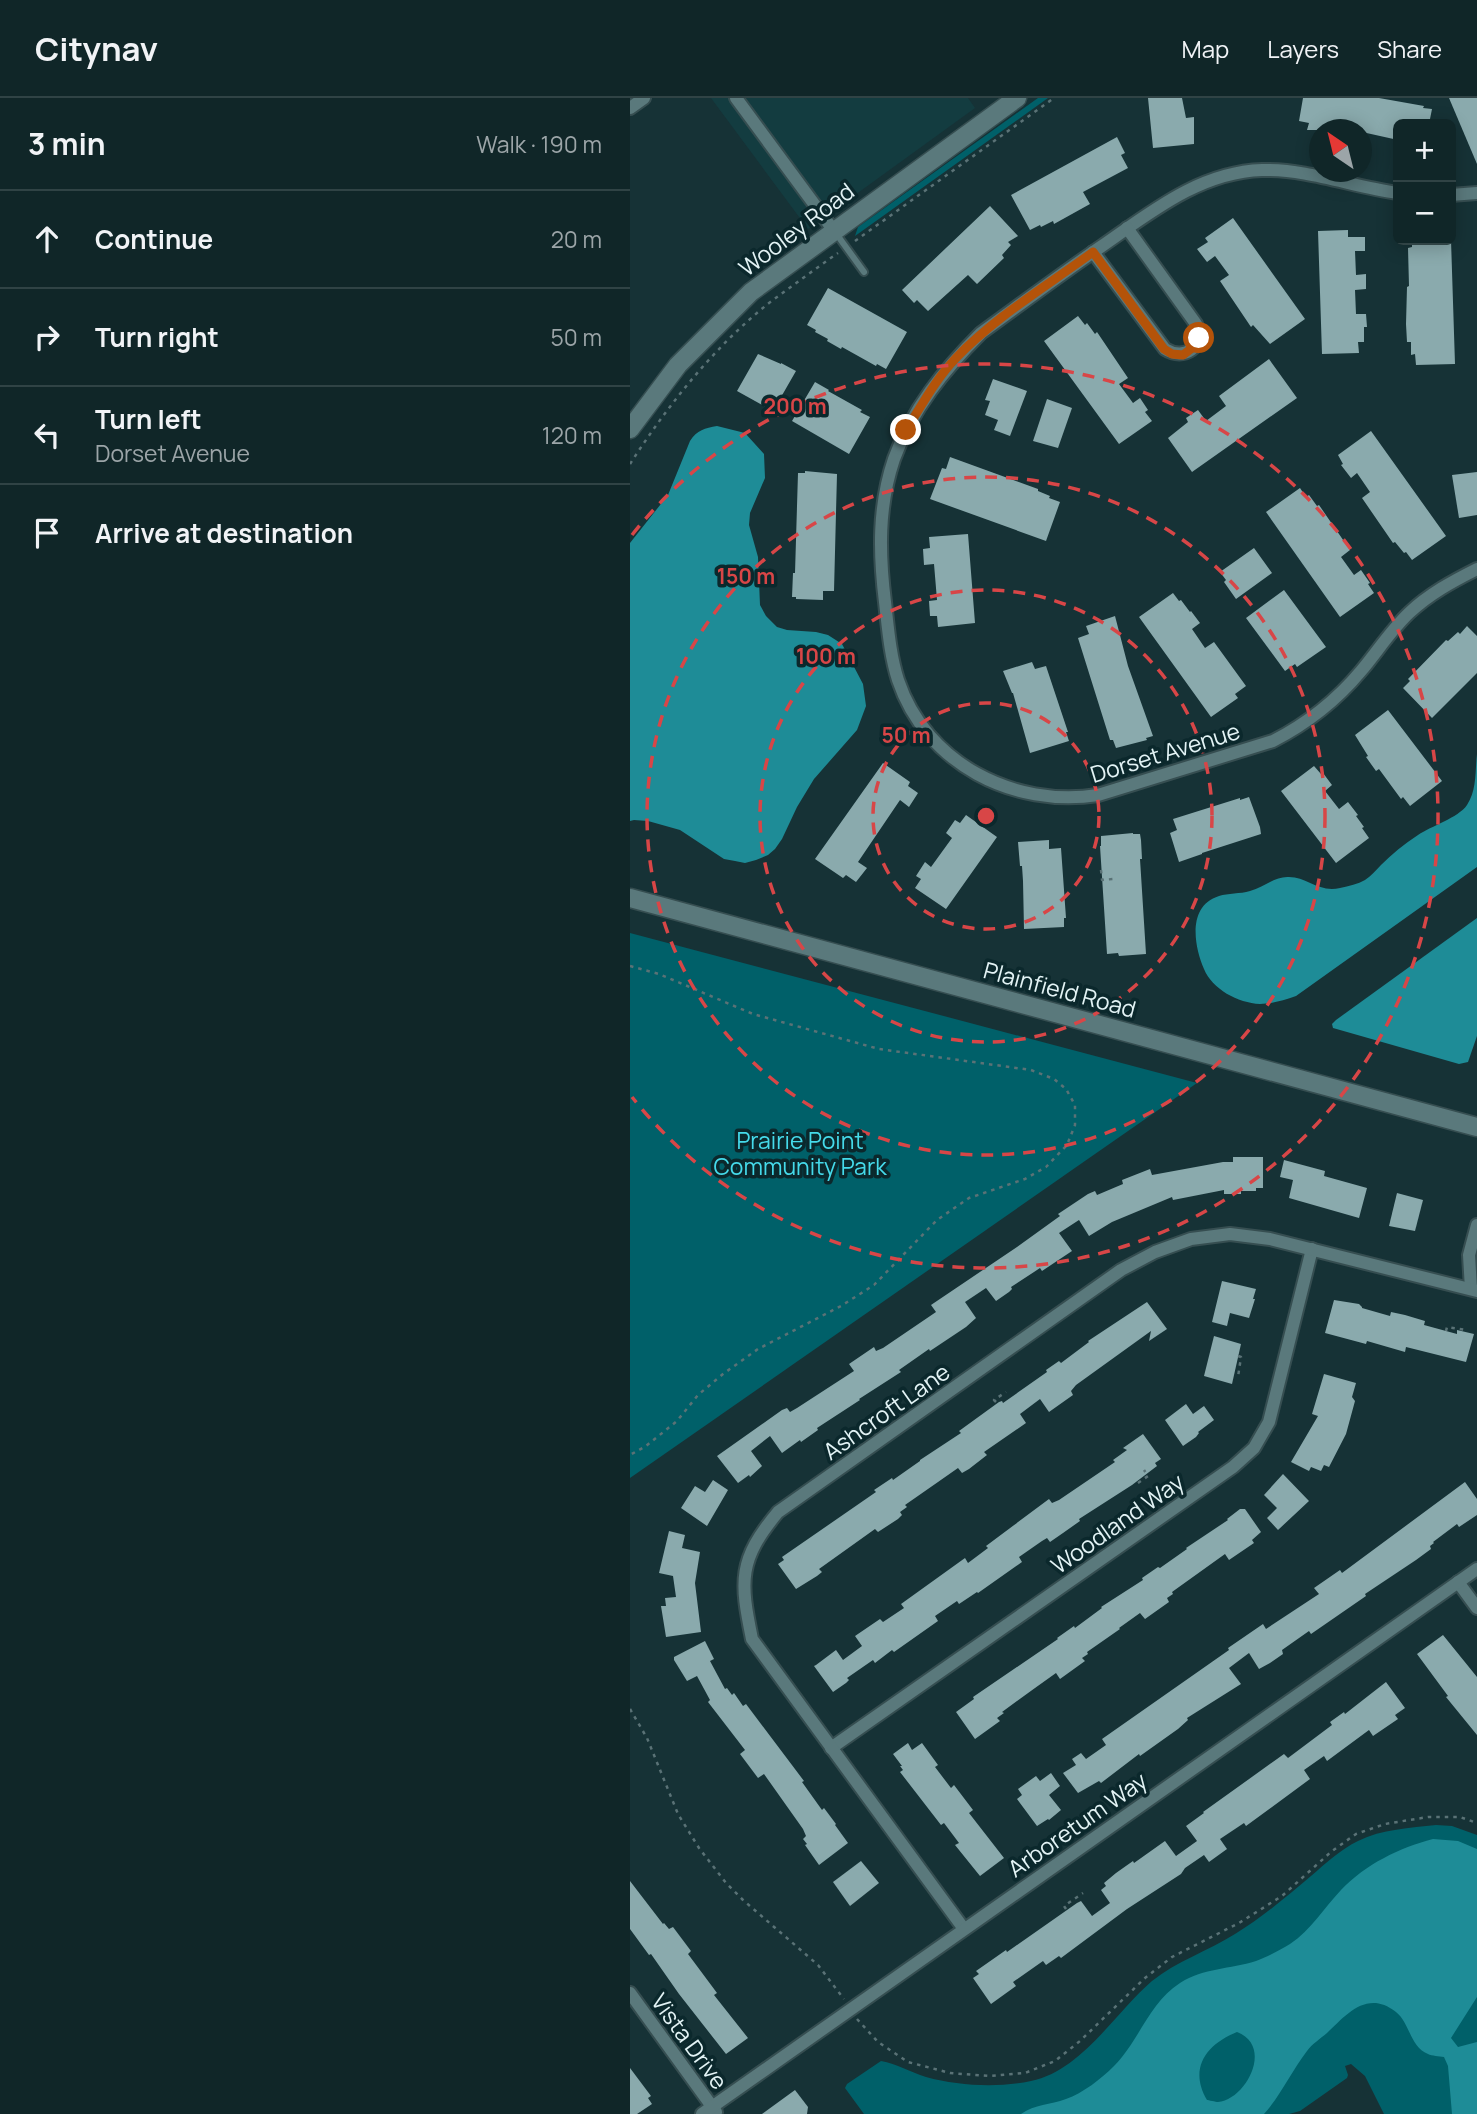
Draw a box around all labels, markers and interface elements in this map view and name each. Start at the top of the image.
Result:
text: Citynav [35,26,158,71]
text: Map [1182,32,1229,65]
text: Layers [1267,32,1339,65]
text: Share [1377,32,1442,65]
north arrow [1309,119,1372,182]
map controls [1393,119,1456,245]
button: + [1393,119,1456,182]
text: 3 min [28,123,106,164]
text: Walk · 190 m [476,128,602,160]
street label: Wooley Road [732,175,860,283]
button: − [1393,182,1456,245]
icon: ahead [28,220,66,258]
text: Continue [95,221,213,257]
text: 20 m [551,223,602,255]
icon: right [28,318,66,356]
text: Turn right [95,319,219,355]
text: 50 m [551,321,602,353]
route start [1183,322,1214,353]
text: 200 m [763,392,827,420]
text: Turn left [95,401,202,437]
route end [890,414,921,445]
icon: left [28,416,66,454]
text: 120 m [542,419,602,451]
text: Dorset Avenue [95,437,250,469]
icon: arrive [28,514,66,552]
text: Arrive at destination [95,515,353,551]
text: 150 m [717,562,775,590]
text: 100 m [796,642,856,670]
street label: Dorset Avenue [1086,714,1244,790]
text: 50 m [881,721,931,749]
centre of rings [974,804,998,828]
street label: Plainfield Road [980,953,1140,1025]
park label: Prairie Point Community Park [713,1124,887,1182]
street label: Ashcroft Lane [816,1355,956,1467]
street label: Woodland Way [1044,1465,1190,1581]
street label: Arboretum Way [1001,1764,1153,1884]
street label: Vista Drive [644,1987,736,2095]

